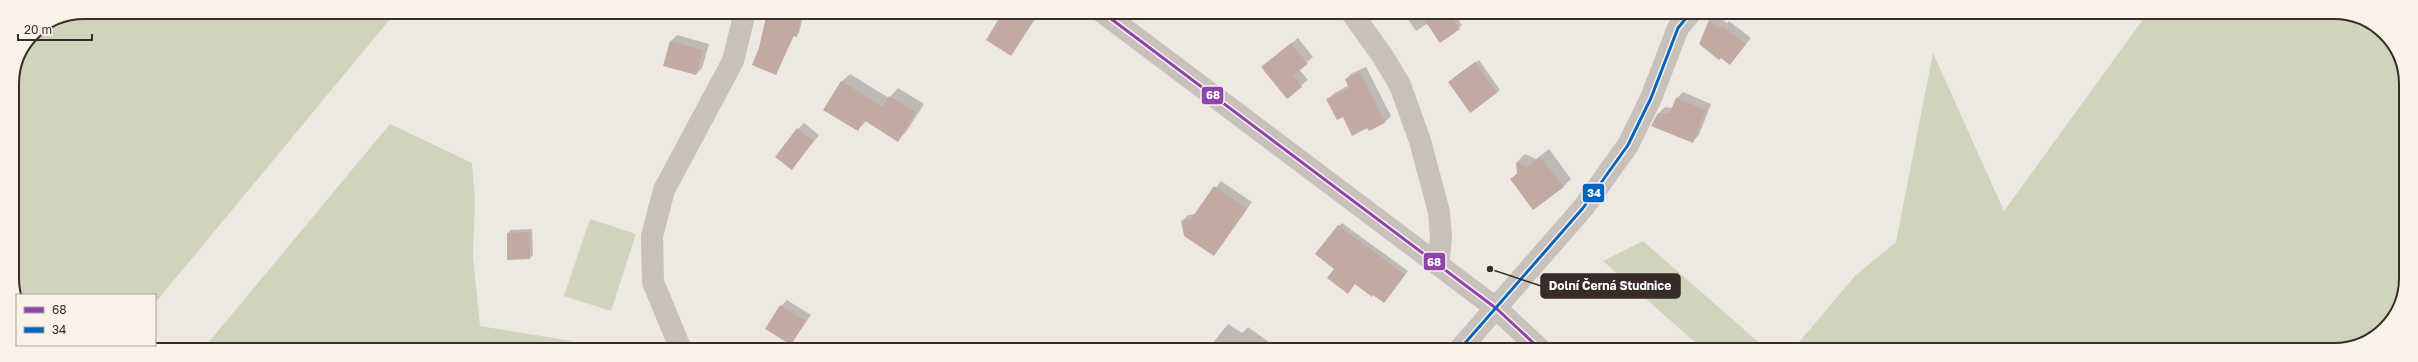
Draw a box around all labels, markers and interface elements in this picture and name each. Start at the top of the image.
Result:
scale bar [18,16,92,42]
text: 20 m [24,22,52,37]
line badge: 68 [1201,86,1224,105]
text: 68 [1206,88,1220,101]
line badge: 34 [1582,183,1605,203]
text: 34 [1587,186,1601,199]
line badge: 68 [1423,252,1446,271]
text: 68 [1427,255,1441,268]
callout: Dolní Černá Studnice [1541,274,1680,298]
text: Dolní Černá Studnice [1549,278,1671,293]
legend [16,294,156,346]
text: 68 [52,302,67,317]
text: 34 [52,322,66,337]

